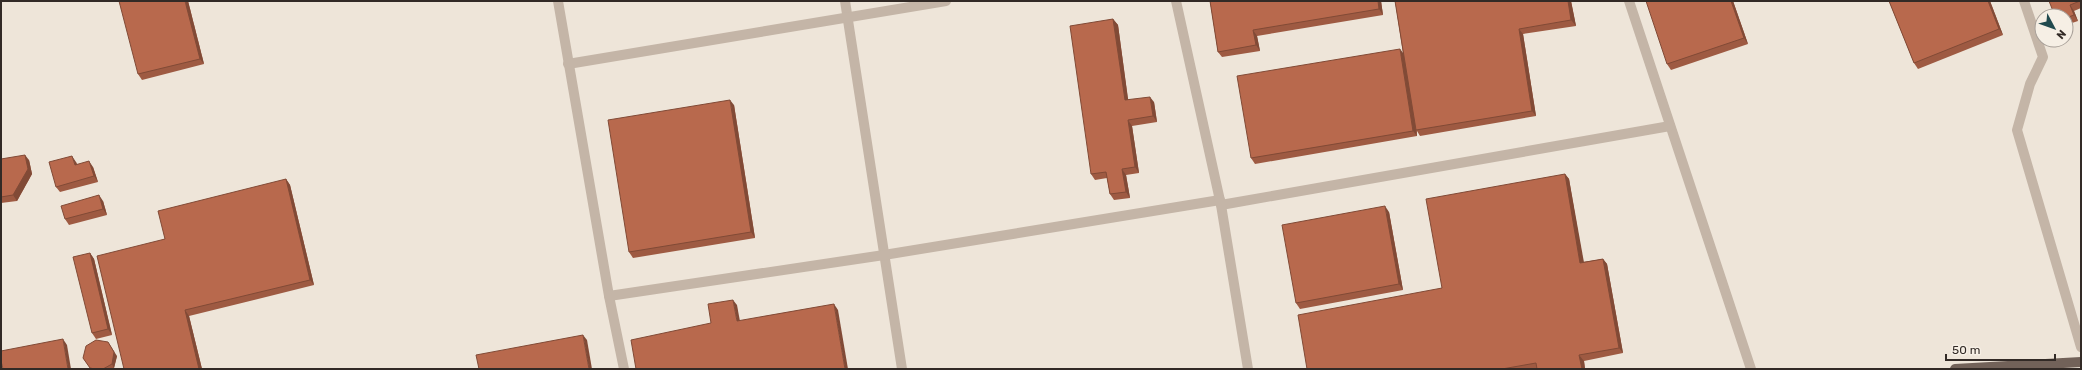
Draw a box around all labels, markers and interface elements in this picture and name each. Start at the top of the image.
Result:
north arrow [2034,8,2074,48]
text: N [2054,27,2069,42]
scale bar [1946,336,2055,362]
text: 50 m [1952,343,1980,357]

